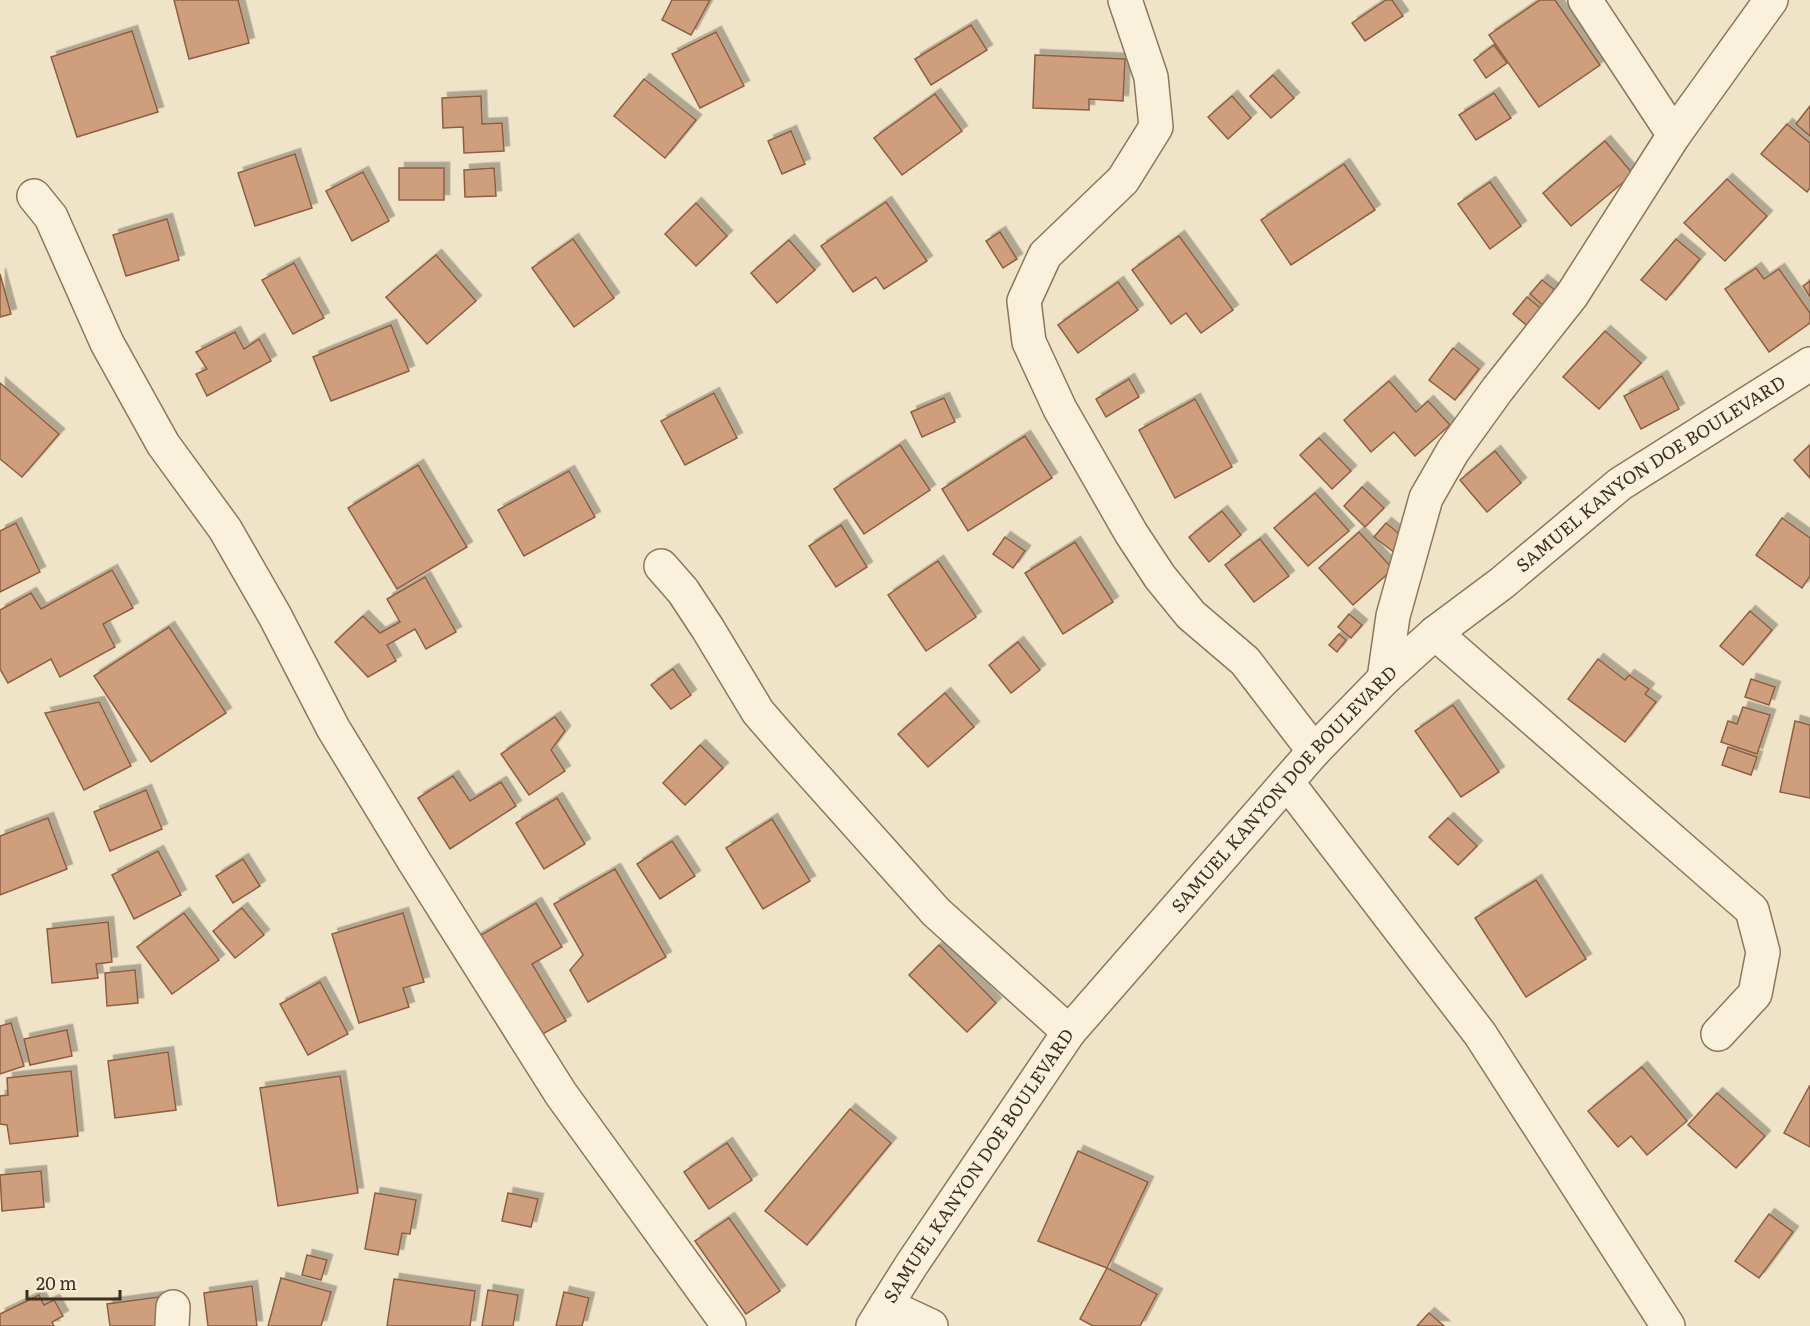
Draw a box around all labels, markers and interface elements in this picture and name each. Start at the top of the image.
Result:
street label: SAMUEL KANYON DOE BOULEVARD [1510,368,1790,578]
street label: SAMUEL KANYON DOE BOULEVARD [1164,658,1403,918]
street label: SAMUEL KANYON DOE BOULEVARD [876,1022,1080,1308]
scale bar [27,1263,120,1301]
text: 20 m [36,1269,77,1296]

